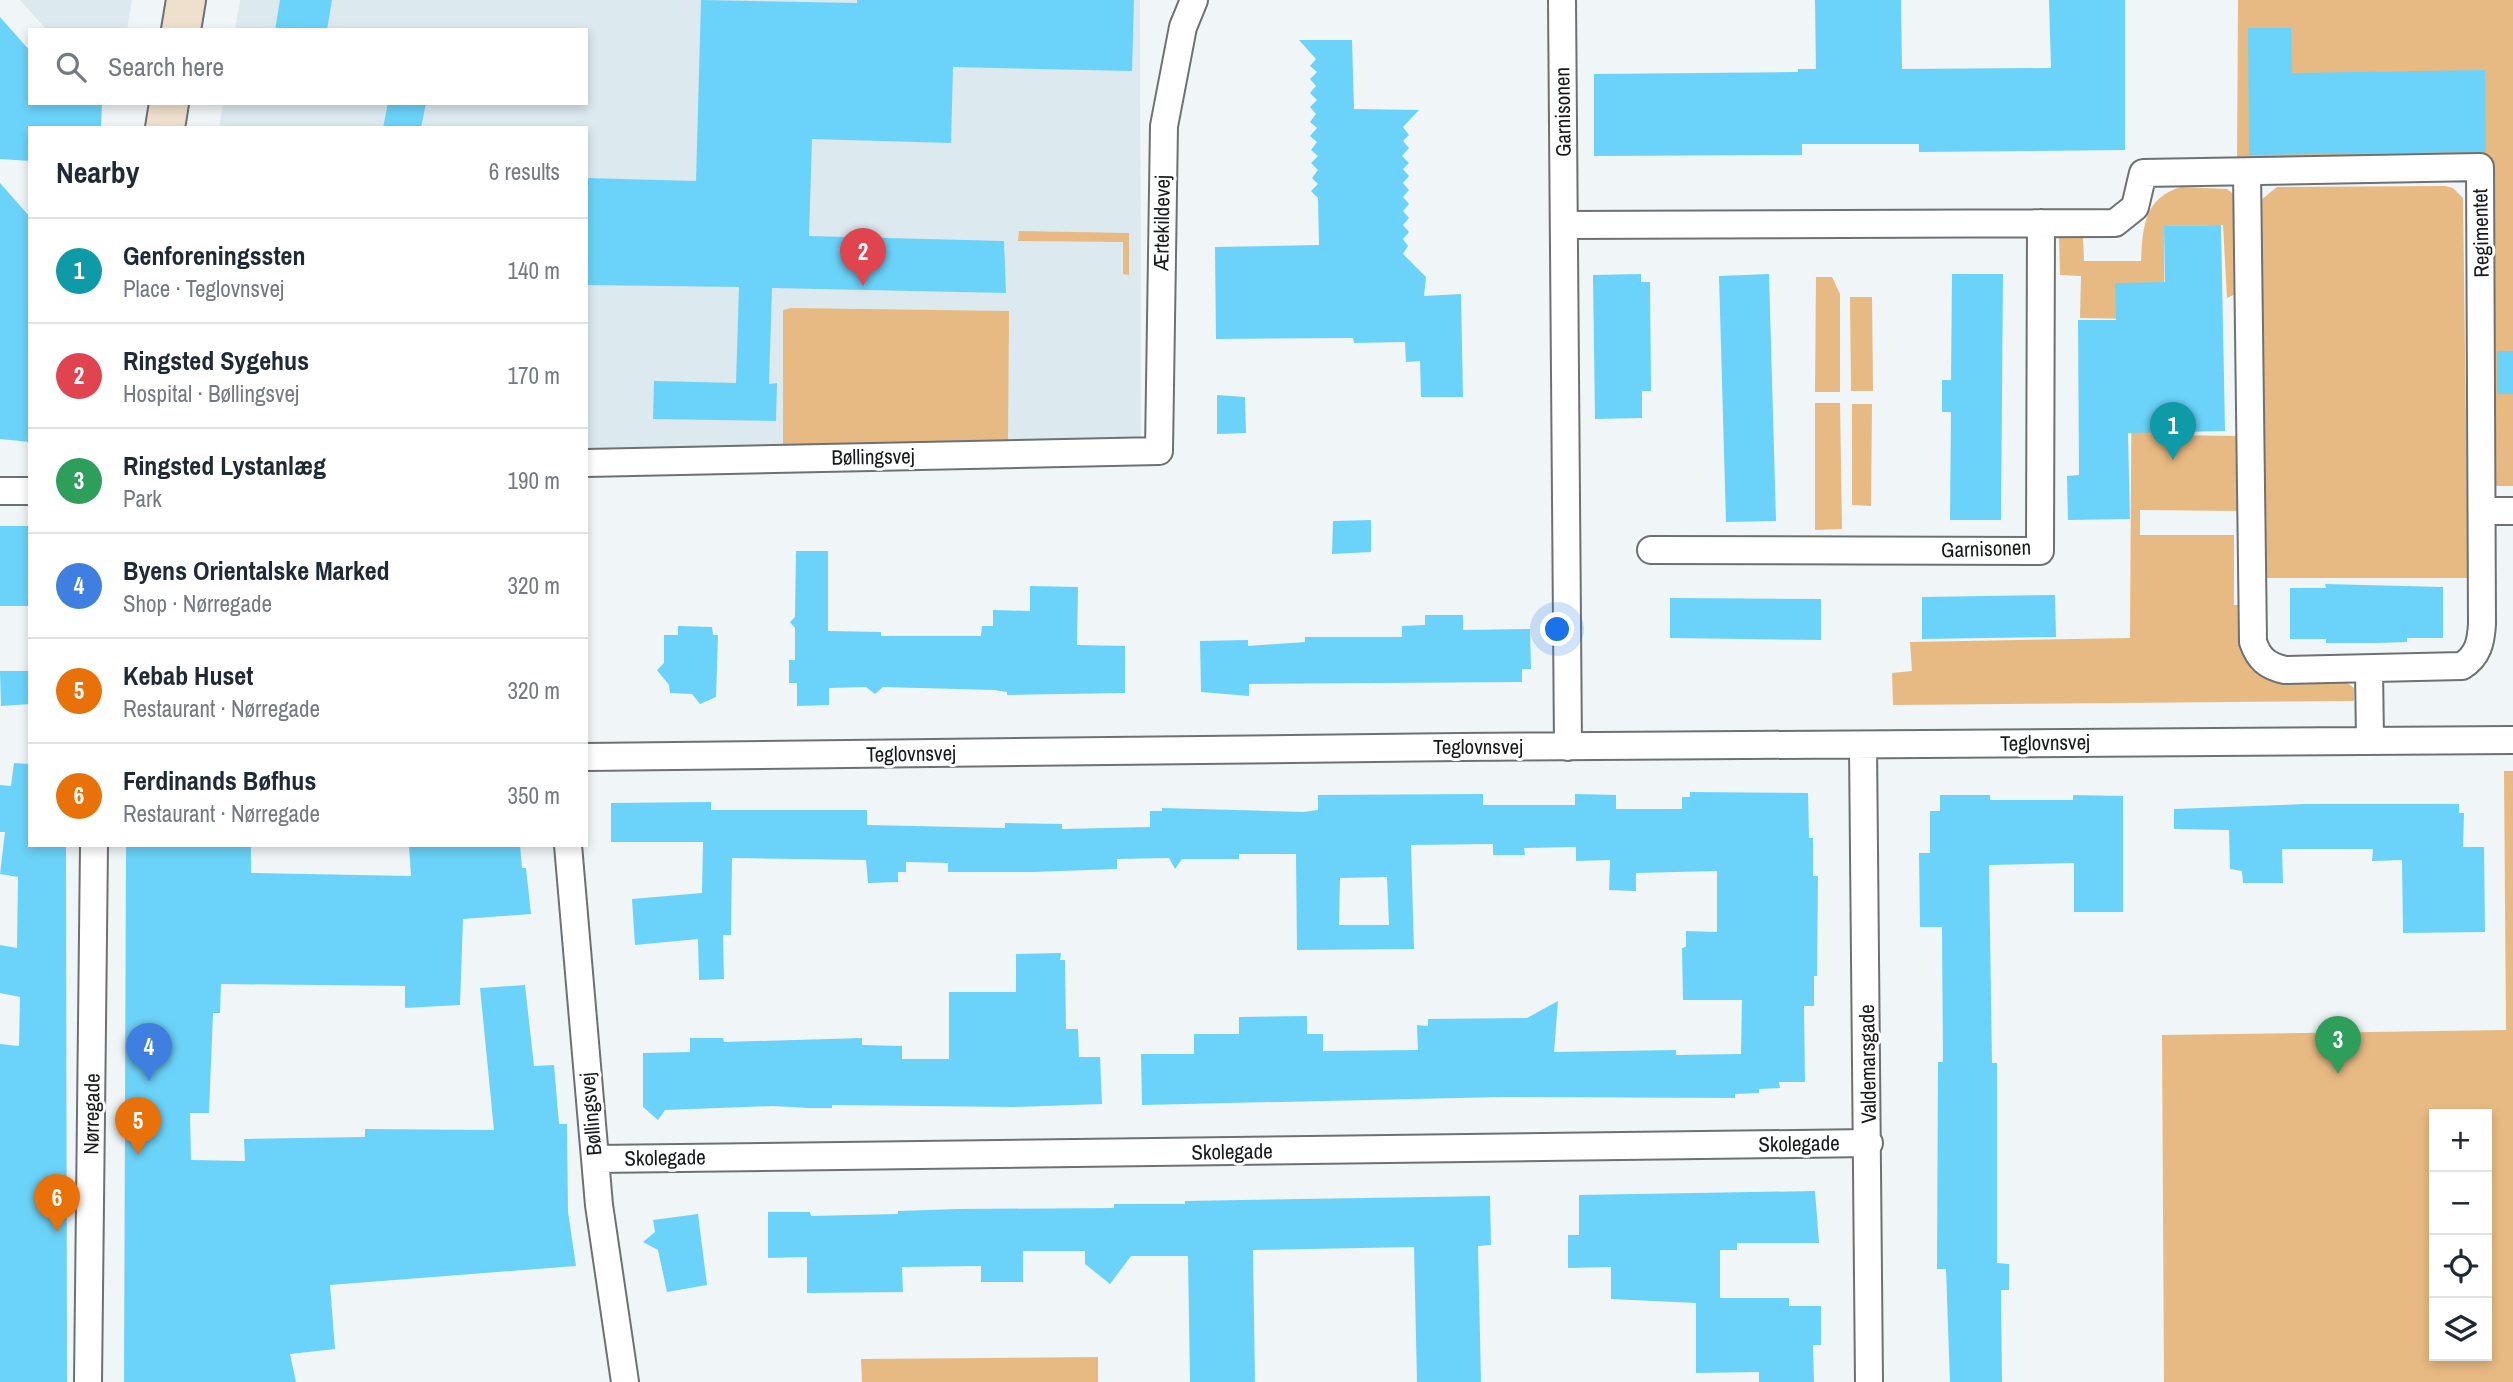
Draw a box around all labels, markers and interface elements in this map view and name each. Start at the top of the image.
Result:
search box [28,28,588,105]
icon: search [52,48,90,86]
text: Search here [108,49,224,84]
street label: Garnisonen [1547,67,1578,157]
text: Nearby [56,152,139,192]
text: 6 results [489,156,560,187]
street label: Ærtekildevej [1146,175,1177,272]
street label: Regimentet [2465,188,2496,278]
pin: 2 [840,228,886,286]
text: Genforeningssten [123,238,305,273]
text: 1 [74,255,84,286]
text: 140 m [508,255,560,286]
text: Place · Teglovnsvej [123,273,284,304]
text: Ringsted Sygehus [123,343,309,378]
text: 2 [74,360,84,391]
text: 170 m [508,360,560,391]
text: Hospital · Bøllingsvej [123,378,299,409]
pin: 1 [2150,402,2196,460]
street label: Bøllingsvej [831,441,915,472]
text: Ringsted Lystanlæg [123,448,326,483]
text: 3 [74,465,84,496]
text: 190 m [508,465,560,496]
text: Park [123,483,162,514]
street label: Garnisonen [1941,532,2031,565]
text: Byens Orientalske Marked [123,553,390,588]
text: 4 [74,570,84,601]
text: 320 m [508,570,560,601]
text: Shop · Nørregade [123,588,272,619]
your location [1540,612,1574,646]
text: Kebab Huset [123,658,253,693]
text: 5 [74,675,84,706]
text: 320 m [508,675,560,706]
text: Restaurant · Nørregade [123,693,320,724]
street label: Teglovnsvej [2000,727,2090,758]
street label: Teglovnsvej [1433,732,1523,761]
street label: Teglovnsvej [866,738,956,769]
text: Ferdinands Bøfhus [123,763,316,798]
text: 6 [74,780,84,811]
text: 350 m [508,780,560,811]
text: Restaurant · Nørregade [123,798,320,829]
street label: Valdemarsgade [1852,1004,1883,1124]
pin: 3 [2315,1016,2361,1074]
pin: 4 [126,1023,172,1081]
street label: Bøllingsvej [572,1071,609,1157]
street label: Nørregade [76,1073,107,1155]
pin: 5 [115,1097,161,1155]
map controls [2429,1109,2492,1361]
button: + [2429,1109,2492,1172]
street label: Skolegade [1758,1128,1840,1159]
street label: Skolegade [1191,1136,1273,1167]
street label: Skolegade [624,1142,706,1173]
button: − [2429,1172,2492,1235]
pin: 6 [34,1174,80,1232]
button: locate [2429,1235,2492,1298]
button: layers [2429,1298,2492,1361]

